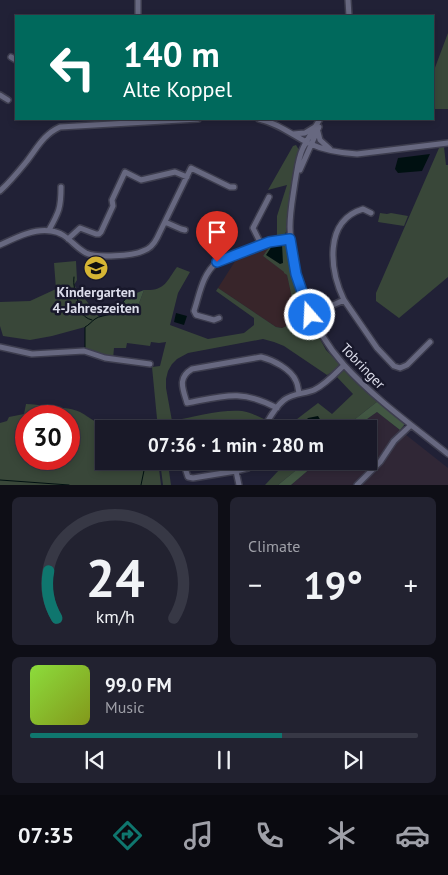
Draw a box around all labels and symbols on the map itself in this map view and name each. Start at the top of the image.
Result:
pin [196,211,238,262]
school or university icon: Kindergarten 4-Jahreszeiten [83,255,109,281]
place label: Kindergarten 4-Jahreszeiten [53,283,139,317]
position arrow [283,288,335,340]
street label: Tobringer [337,339,389,393]
speed limit sign: 30 [15,405,80,470]

